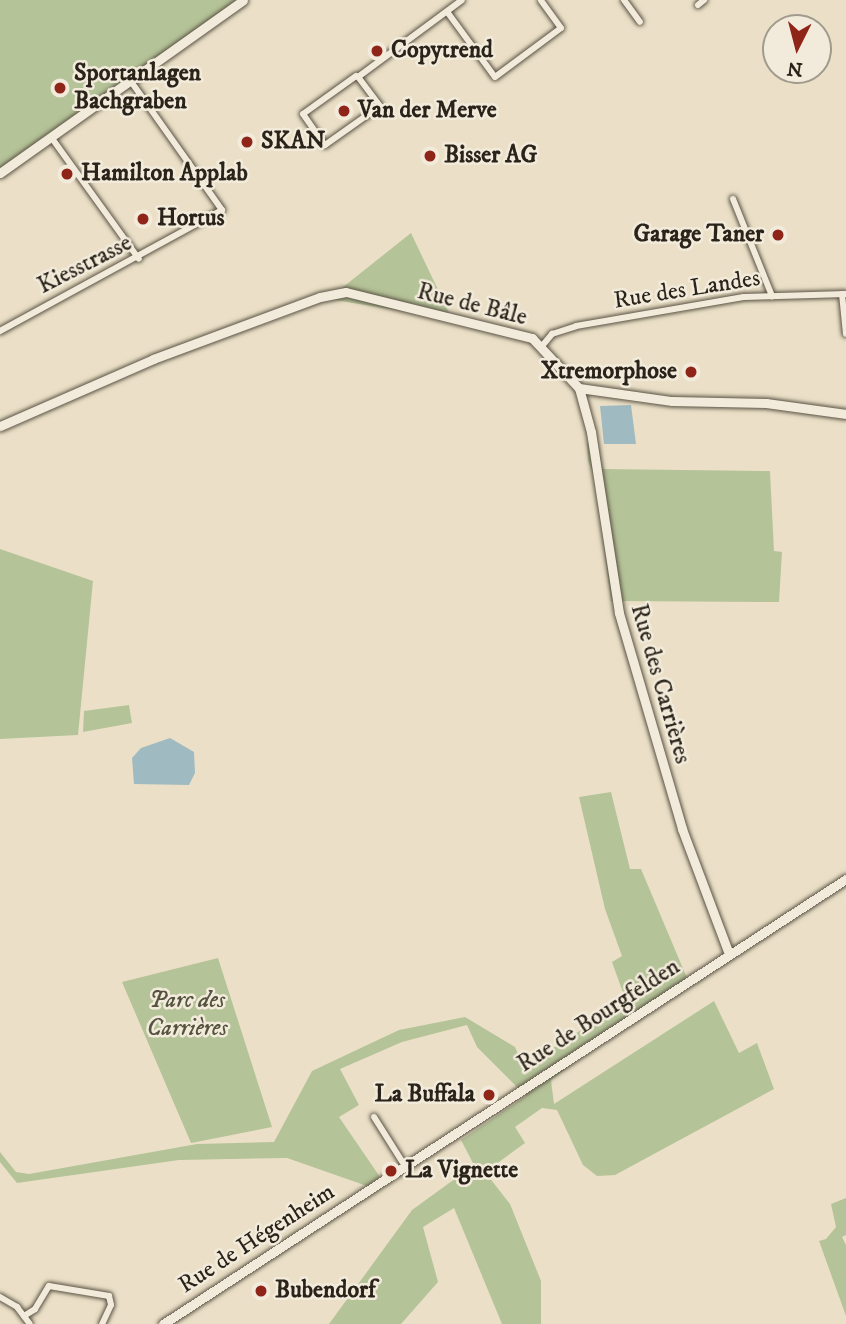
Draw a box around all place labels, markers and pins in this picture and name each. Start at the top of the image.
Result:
place label: Copytrend [391,37,493,65]
marker: Copytrend [369,43,385,59]
place label: Sportanlagen Bachgraben [74,60,201,116]
marker: Sportanlagen Bachgraben [52,80,68,96]
place label: Van der Merve [358,97,497,125]
marker: Van der Merve [336,103,352,119]
place label: SKAN [261,128,325,156]
marker: SKAN [239,134,255,150]
place label: Bisser AG [444,142,537,170]
marker: Bisser AG [422,148,438,164]
place label: Hamilton Applab [81,160,248,188]
marker: Hamilton Applab [59,166,75,182]
place label: Hortus [157,205,225,233]
marker: Hortus [135,211,151,227]
place label: Garage Taner [634,221,764,249]
marker: Garage Taner [770,227,786,243]
place label: Xtremorphose [541,358,677,386]
marker: Xtremorphose [683,364,699,380]
place label: La Buffala [375,1081,475,1109]
marker: La Buffala [481,1087,497,1103]
place label: La Vignette [405,1157,518,1185]
marker: La Vignette [383,1163,399,1179]
place label: Bubendorf [275,1277,376,1305]
marker: Bubendorf [253,1283,269,1299]

